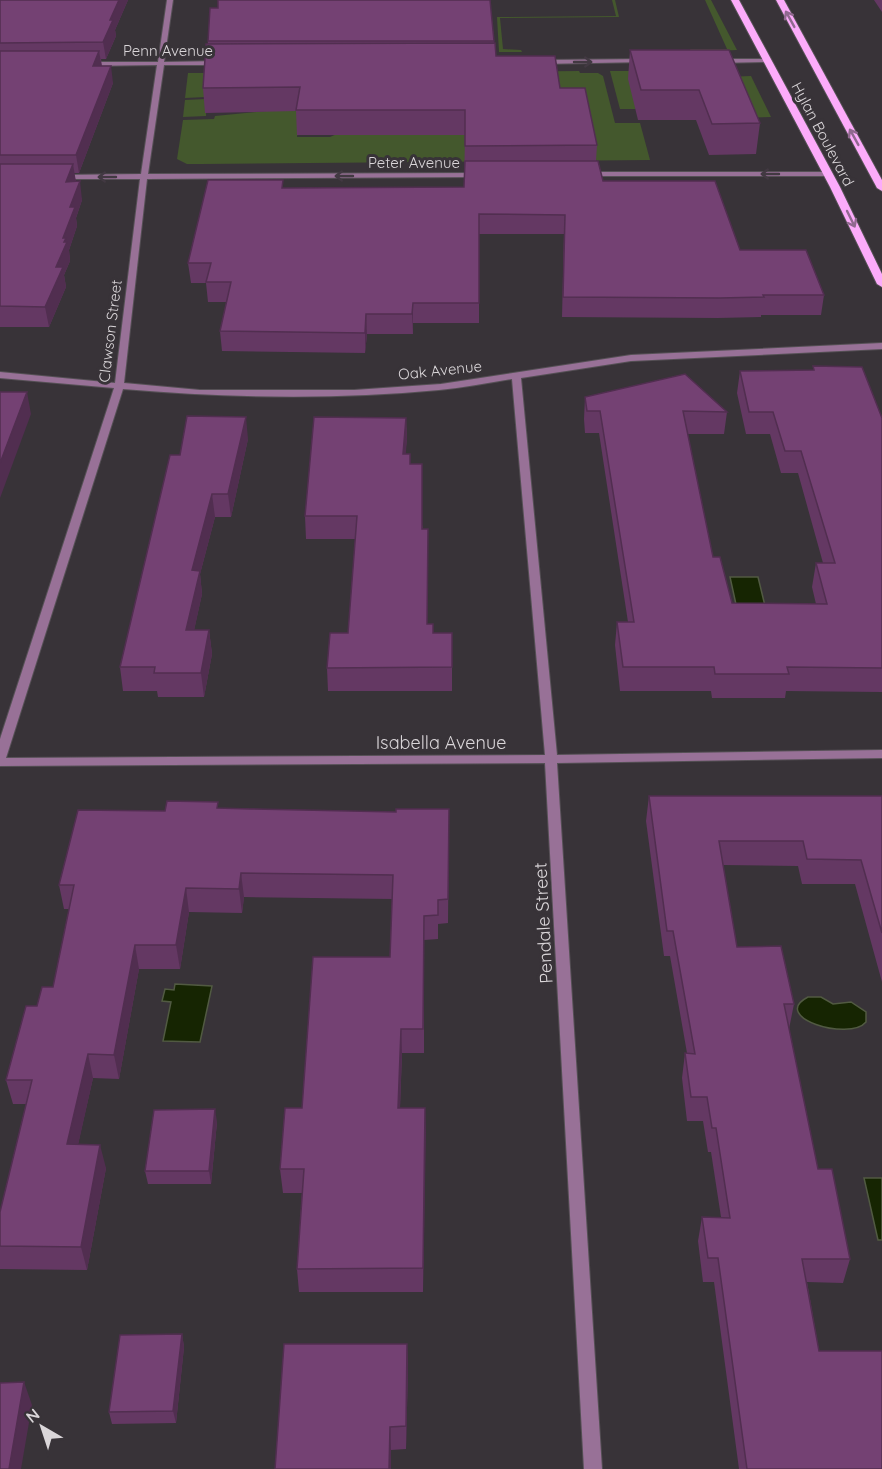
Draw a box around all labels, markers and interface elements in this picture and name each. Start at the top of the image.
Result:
one-way arrow [784,11,795,29]
street label: Penn Avenue [123,41,213,60]
one-way arrow [573,56,593,67]
street label: Hylan Boulevard [788,79,858,189]
one-way arrow [848,129,860,146]
street label: Peter Avenue [368,153,460,172]
one-way arrow [760,168,780,180]
one-way arrow [334,170,354,181]
one-way arrow [97,171,117,183]
one-way arrow [846,209,858,227]
street label: Clawson Street [94,279,126,383]
street label: Oak Avenue [397,356,483,384]
street label: Isabella Avenue [376,731,506,754]
street label: Pendale Street [528,862,558,984]
north arrow [12,1397,72,1457]
text: N [22,1404,43,1427]

